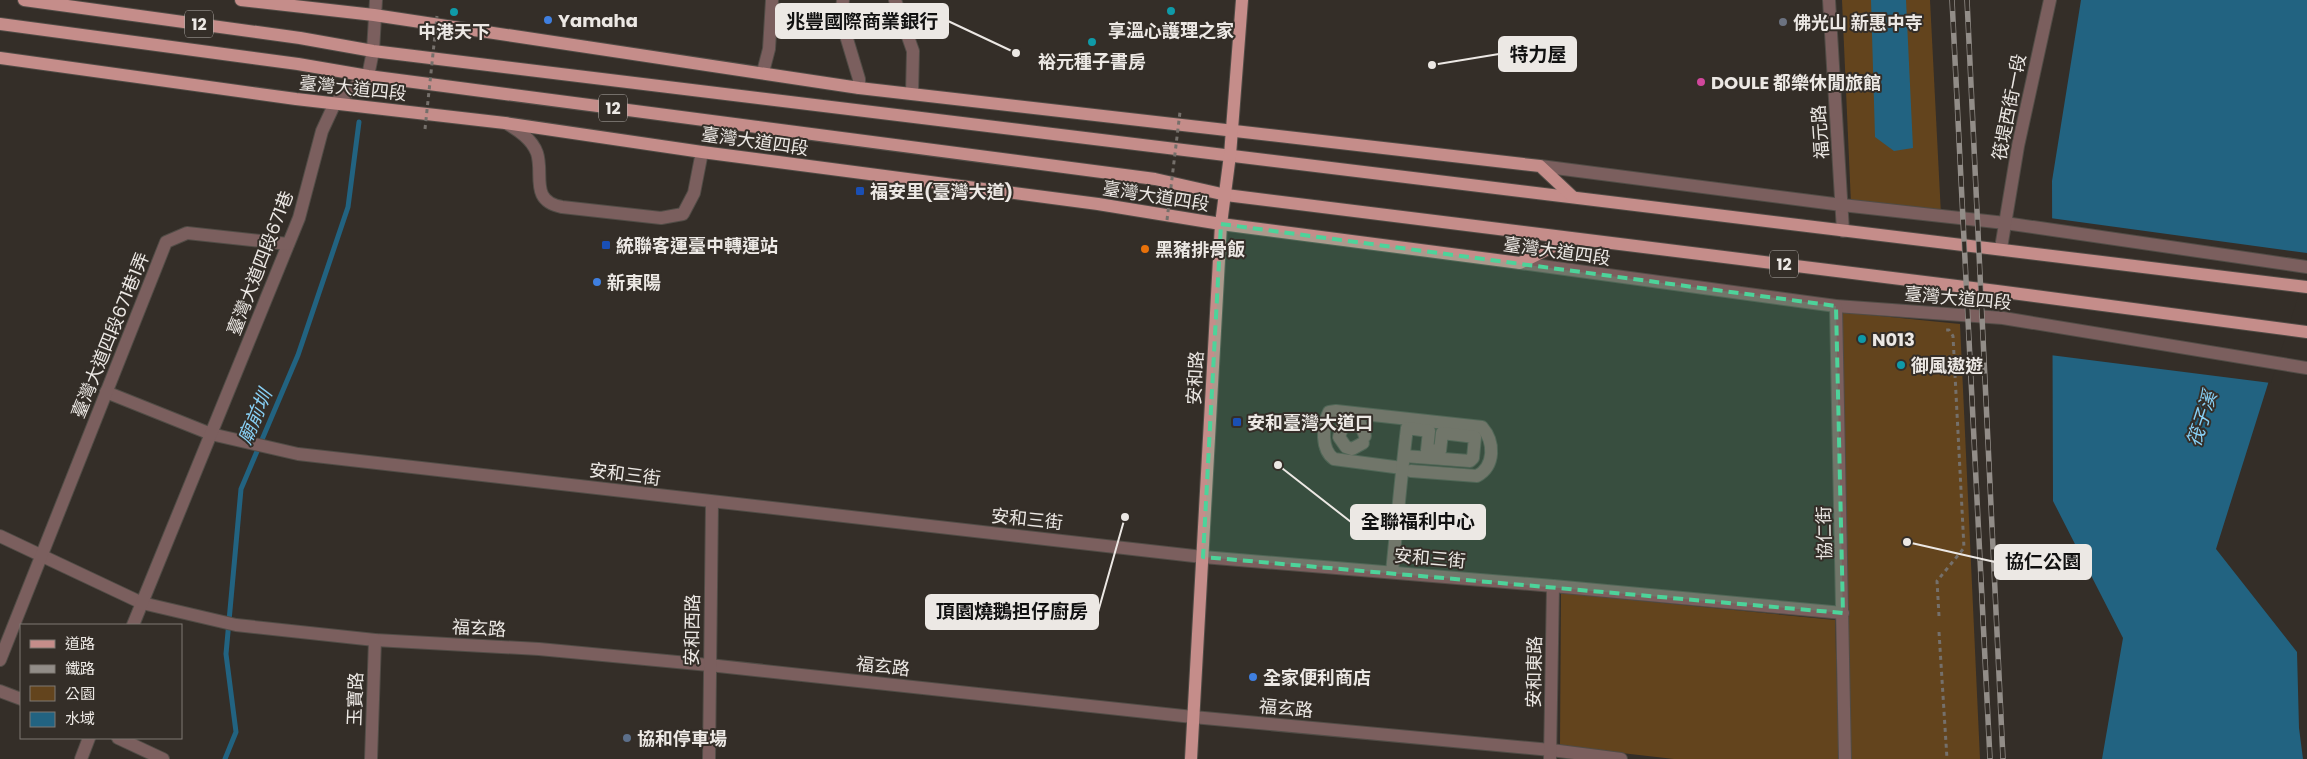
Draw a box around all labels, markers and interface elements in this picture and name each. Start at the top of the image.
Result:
callout: 兆豐國際商業銀行 [776,4,948,38]
marker: 享溫心護理之家 [1165,5,1177,17]
marker: 中港天下 [448,6,460,18]
place label: Yamaha [558,8,638,33]
text: 兆豐國際商業銀行 [786,8,938,35]
road number: 12 [185,10,213,38]
place label: 佛光山 新惠中寺 [1793,10,1923,35]
marker: Yamaha [542,14,554,26]
marker: 佛光山 新惠中寺 [1777,16,1789,28]
place label: 享溫心護理之家 [1108,18,1234,43]
place label: 中港天下 [418,19,490,44]
marker: 裕元種子書房 [1086,36,1098,48]
callout: 特力屋 [1499,37,1576,71]
text: 特力屋 [1509,41,1567,68]
place label: 裕元種子書房 [1038,49,1146,74]
street label: 筏堤西街一段 [1986,52,2032,162]
street label: 臺灣大道四段 [298,70,408,106]
place label: DOULE 都樂休閒旅館 [1711,70,1881,95]
marker: DOULE 都樂休閒旅館 [1695,76,1707,88]
road number: 12 [599,95,627,122]
street label: 福元路 [1806,104,1834,160]
street label: 臺灣大道四段 [700,121,810,161]
street label: 臺灣大道四段 [1101,175,1211,217]
place label: 福安里(臺灣大道) [870,179,1013,204]
marker: 福安里(臺灣大道) [854,185,866,197]
street label: 臺灣大道四段671巷 [221,187,299,339]
street label: 臺灣大道四段 [1502,231,1612,271]
place label: 統聯客運臺中轉運站 [616,233,778,258]
place label: 黑豬排骨飯 [1155,237,1245,262]
marker: 統聯客運臺中轉運站 [600,239,612,251]
marker: 黑豬排骨飯 [1139,243,1151,255]
street label: 臺灣大道四段671巷1弄 [65,248,155,422]
road number: 12 [1770,250,1798,278]
place label: 新東陽 [607,270,661,295]
marker: 新東陽 [591,276,603,288]
street label: 臺灣大道四段 [1903,281,2013,315]
place label: N013 [1872,327,1915,352]
marker: N013 [1856,333,1868,345]
street label: 安和路 [1181,350,1209,406]
place label: 御風遨遊 [1911,353,1983,378]
marker: 御風遨遊 [1895,359,1907,371]
water label: 廟前圳 [231,383,280,449]
water label: 筏子溪 [2180,385,2225,450]
place label: 安和臺灣大道口 [1247,410,1373,435]
marker: 安和臺灣大道口 [1231,416,1243,428]
street label: 安和三街 [588,457,662,491]
street label: 安和三街 [990,503,1064,535]
callout: 全聯福利中心 [1351,505,1485,539]
street label: 協仁街 [1811,506,1837,560]
text: 全聯福利中心 [1361,508,1475,535]
street label: 安和三街 [1393,542,1467,574]
callout: 協仁公園 [1995,545,2091,579]
text: 協仁公園 [2005,548,2081,575]
street label: 安和西路 [679,594,705,666]
callout: 頂園燒鵝担仔廚房 [926,595,1098,629]
text: 頂園燒鵝担仔廚房 [936,598,1088,625]
street label: 福玄路 [451,614,507,642]
legend [20,624,182,739]
text: 道路 [65,633,95,654]
street label: 安和東路 [1521,636,1547,708]
street label: 福玄路 [855,651,911,681]
text: 鐵路 [65,658,95,679]
place label: 全家便利商店 [1263,665,1371,690]
marker: 全家便利商店 [1247,671,1259,683]
street label: 玉寶路 [342,672,368,726]
text: 公園 [65,683,95,704]
street label: 福玄路 [1258,693,1314,723]
text: 水域 [65,708,95,729]
place label: 協和停車場 [637,726,727,751]
marker: 協和停車場 [621,732,633,744]

